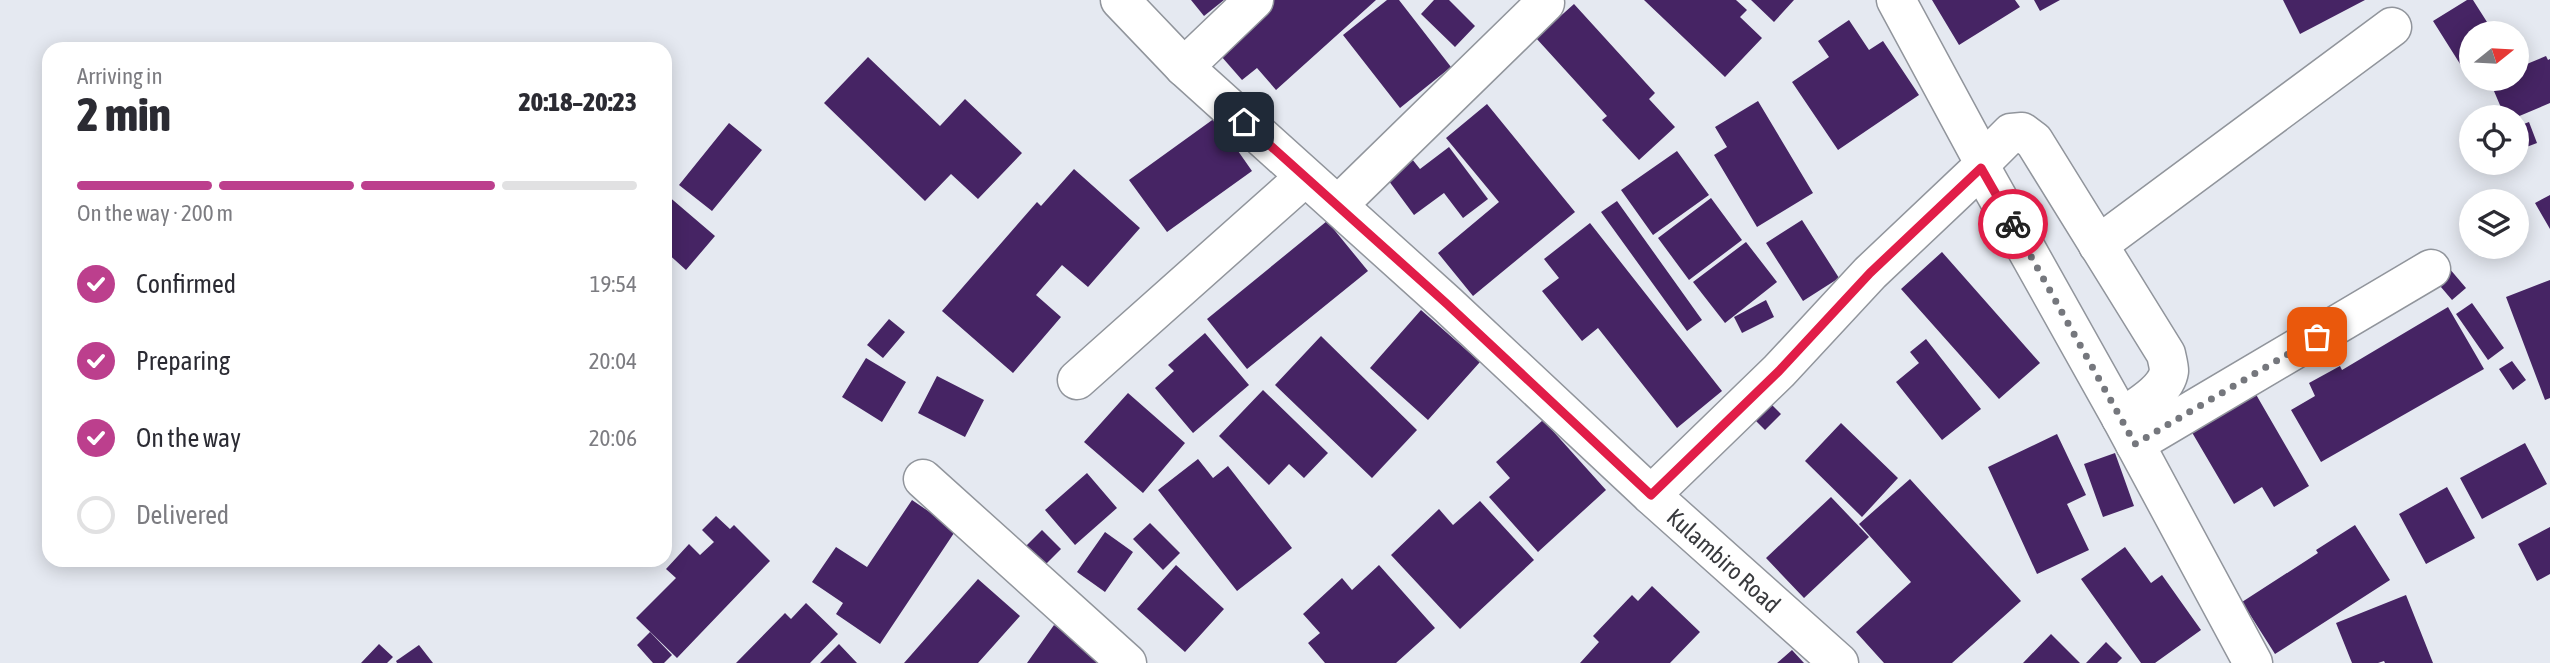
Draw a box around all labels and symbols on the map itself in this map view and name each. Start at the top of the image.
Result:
north arrow [2459,21,2529,91]
pin [1214,92,1274,152]
courier [1978,189,2048,259]
pin [2287,307,2347,367]
street label: Kulambiro Road [1662,503,1786,618]

